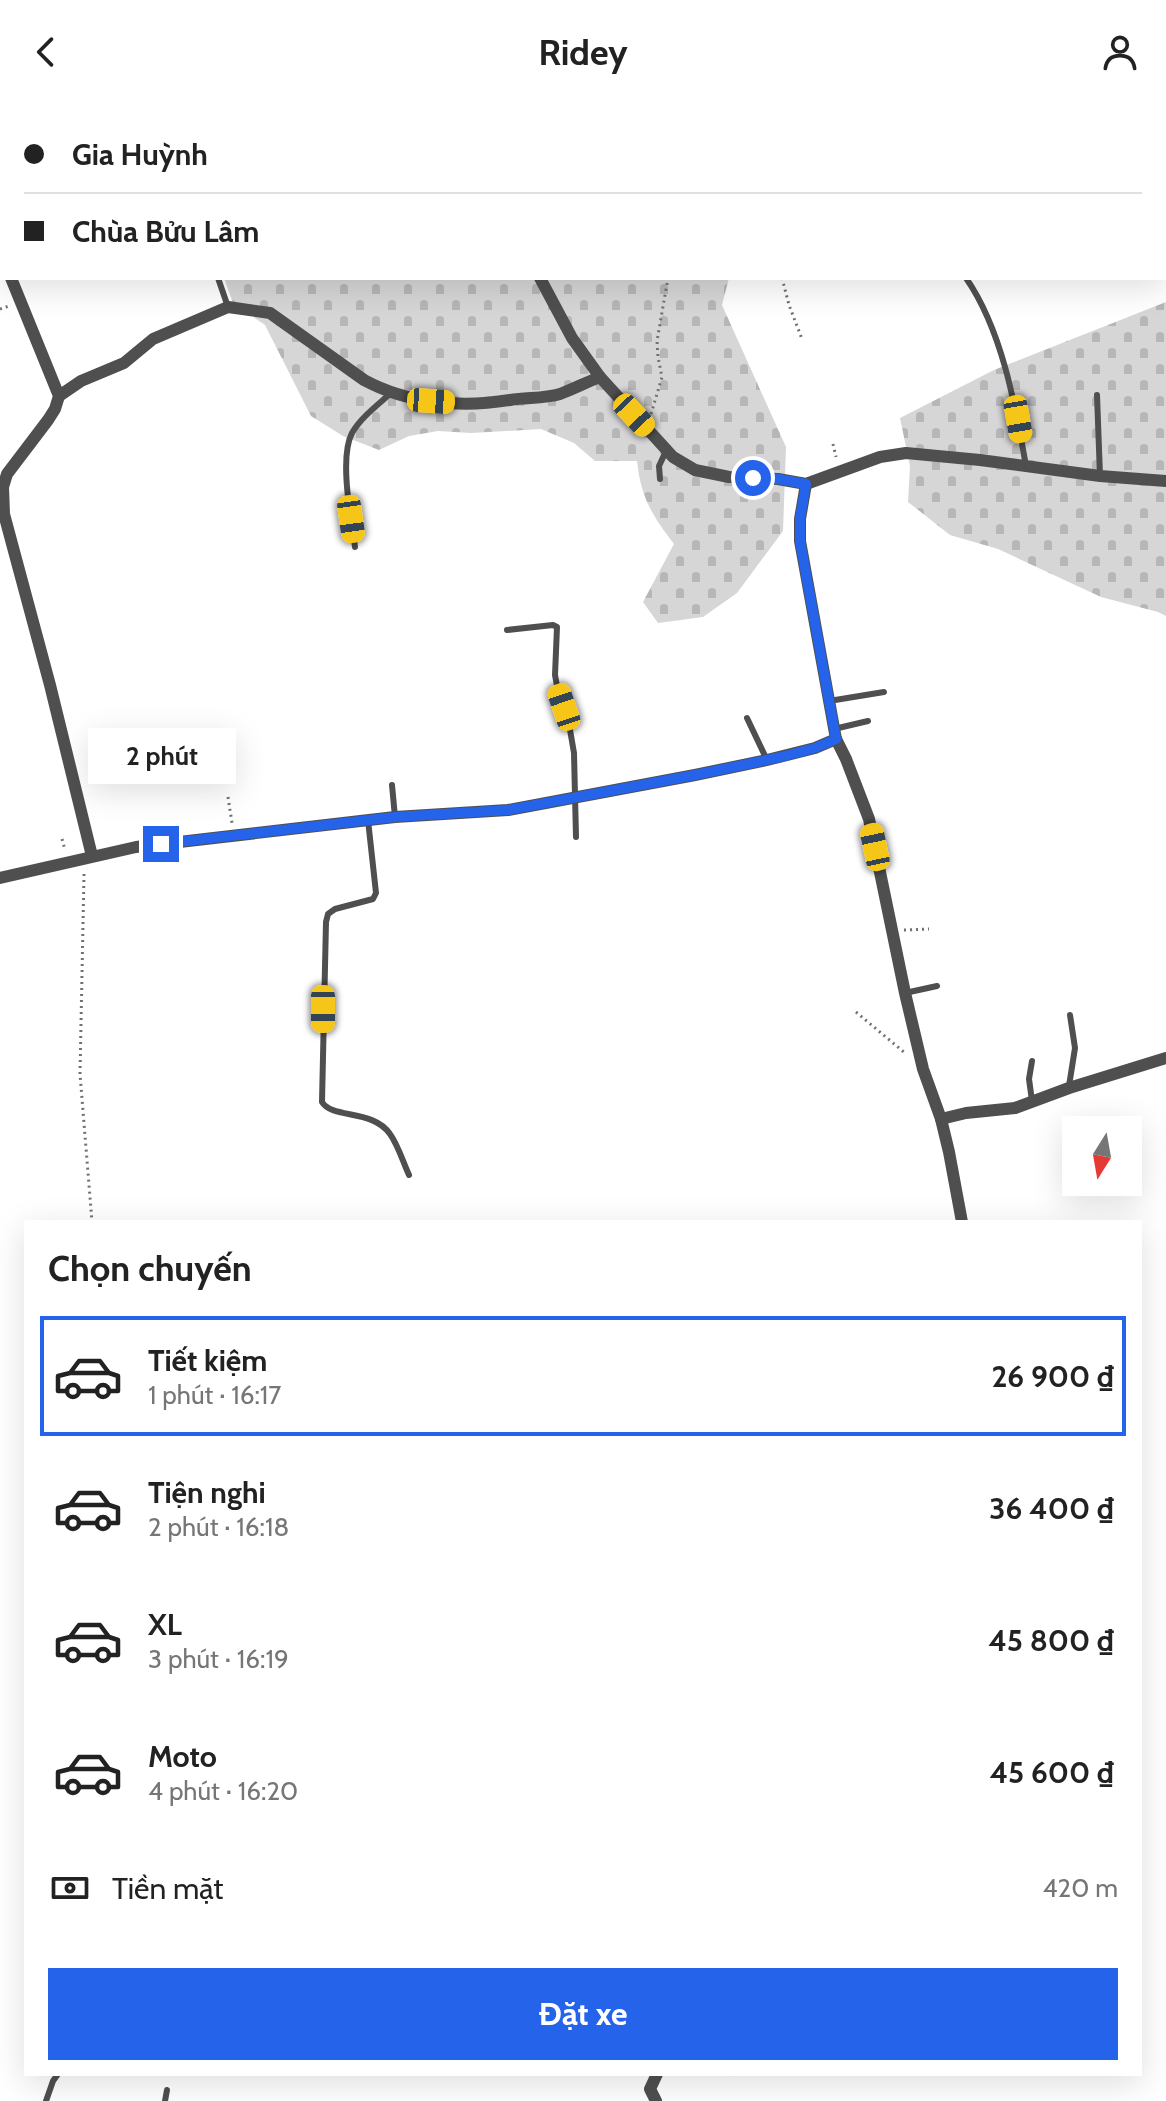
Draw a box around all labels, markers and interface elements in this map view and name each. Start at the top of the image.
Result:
icon: back [24,30,68,74]
text: Ridey [538,30,628,74]
icon: person [1098,30,1142,74]
text: Gia Huỳnh [72,136,208,173]
text: Chùa Bửu Lâm [72,213,259,250]
car [406,387,456,415]
car [609,389,659,441]
car [1002,393,1034,445]
route start [735,460,771,496]
car [336,494,366,544]
car [545,680,583,734]
callout: 2 phút [87,728,235,784]
text: 2 phút [126,740,198,772]
car [858,821,892,873]
route end [143,826,179,862]
car [311,985,335,1033]
north arrow [1062,1116,1142,1196]
map controls [1062,1116,1142,1196]
text: Chọn chuyến [48,1246,252,1290]
icon: car [52,1340,124,1412]
text: Tiết kiệm [148,1342,267,1379]
text: 26 900 ₫ [991,1358,1114,1395]
text: 1 phút · 16:17 [148,1379,281,1411]
icon: car [52,1472,124,1544]
text: Tiện nghi [148,1474,266,1511]
text: 36 400 ₫ [989,1490,1114,1527]
text: 2 phút · 16:18 [148,1511,289,1543]
icon: car [52,1604,124,1676]
text: XL [148,1606,182,1643]
text: 45 800 ₫ [988,1622,1114,1659]
text: 3 phút · 16:19 [148,1643,289,1675]
icon: car [52,1736,124,1808]
text: Moto [148,1738,217,1775]
text: 45 600 ₫ [989,1754,1114,1791]
text: 4 phút · 16:20 [148,1775,298,1807]
icon: cash [48,1866,92,1910]
text: Tiền mặt [112,1870,223,1907]
text: 420 m [1043,1872,1118,1904]
button: Đặt xe [48,1968,1118,2060]

